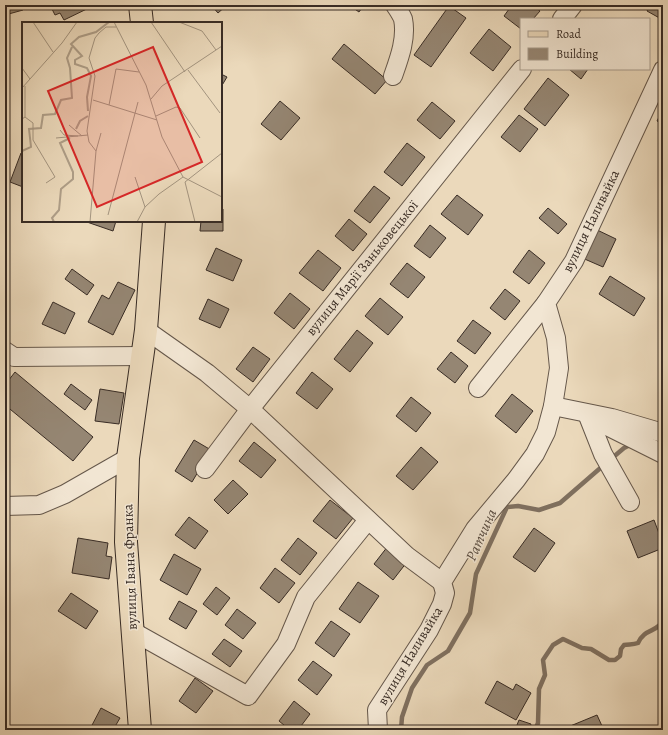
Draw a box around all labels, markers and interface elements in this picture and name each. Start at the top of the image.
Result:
legend [520,18,650,70]
inset map [22,22,222,222]
text: Road [556,26,582,42]
text: Building [556,46,598,62]
street label: вулиця Наливайка [558,166,624,276]
street label: вулиця Марії Заньковецької [301,196,423,340]
street label: вулиця Івана Франка [118,503,142,630]
water label: Ратчина [461,506,501,564]
street label: вулиця Наливайка [373,603,447,709]

